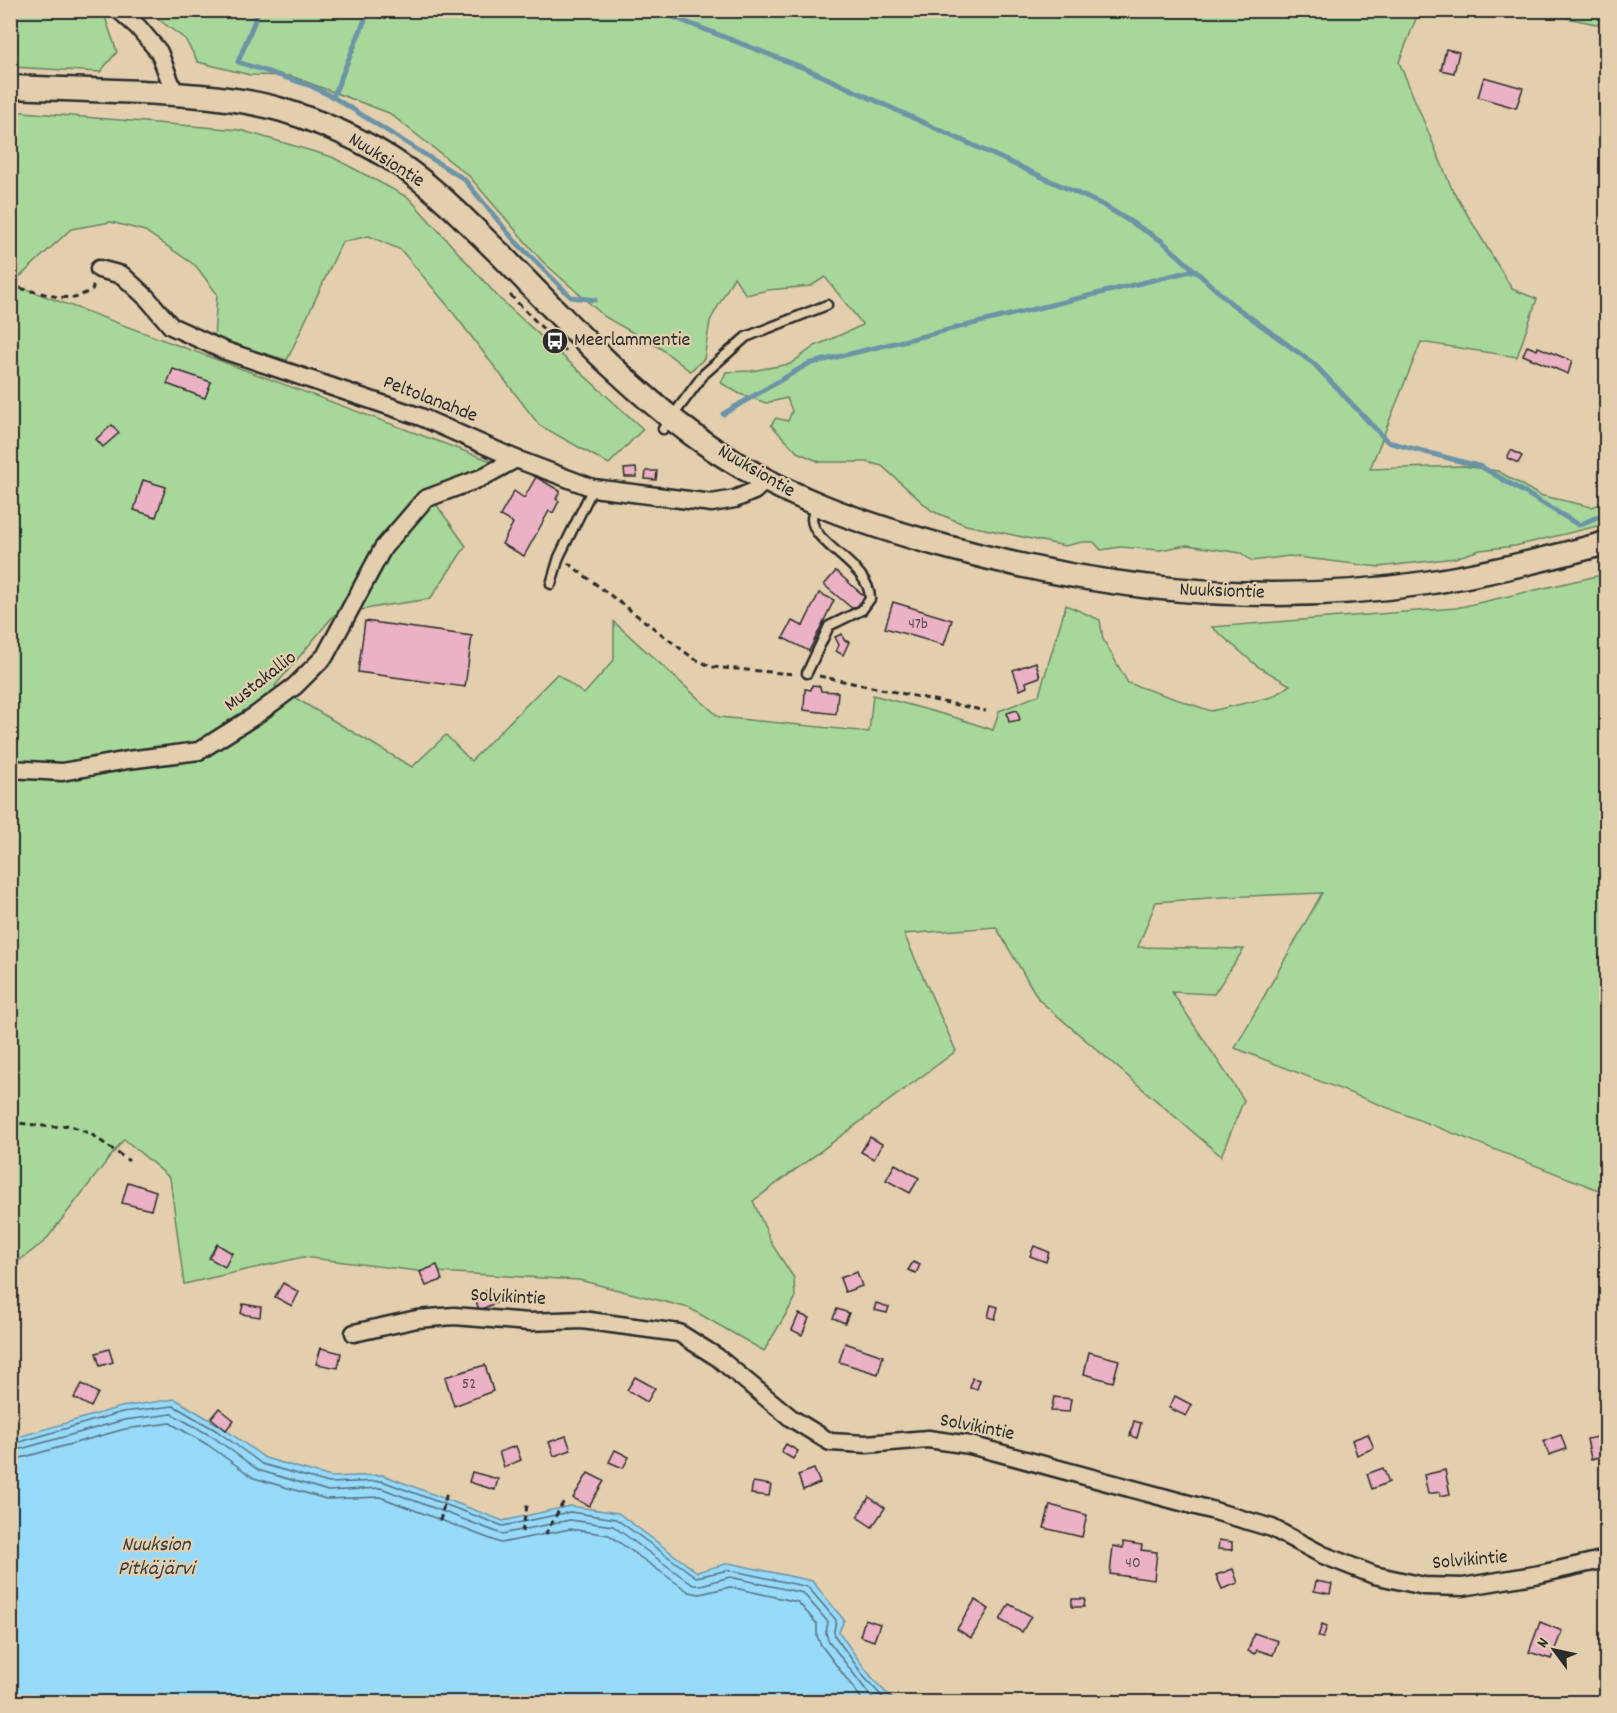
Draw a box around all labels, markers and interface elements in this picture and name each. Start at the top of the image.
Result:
street label: Nuuksiontie [342,127,430,196]
bus stop icon: Meerlammentie [540,326,570,356]
place label: Meerlammentie [574,327,690,355]
street label: Peltolanahde [379,369,481,431]
street label: Nuuksiontie [712,439,800,506]
street label: Nuuksiontie [1179,577,1265,607]
house number: 47b [908,613,928,636]
street label: Mustakallio [219,645,303,719]
street label: Solvikintie [470,1282,547,1314]
house number: 52 [462,1373,476,1396]
street label: Solvikintie [937,1407,1017,1449]
water label: Nuuksion Pitkäjärvi [118,1531,197,1585]
street label: Solvikintie [1431,1544,1509,1578]
house number: 40 [1125,1552,1141,1575]
north arrow [1524,1620,1584,1680]
text: N [1532,1634,1555,1653]

